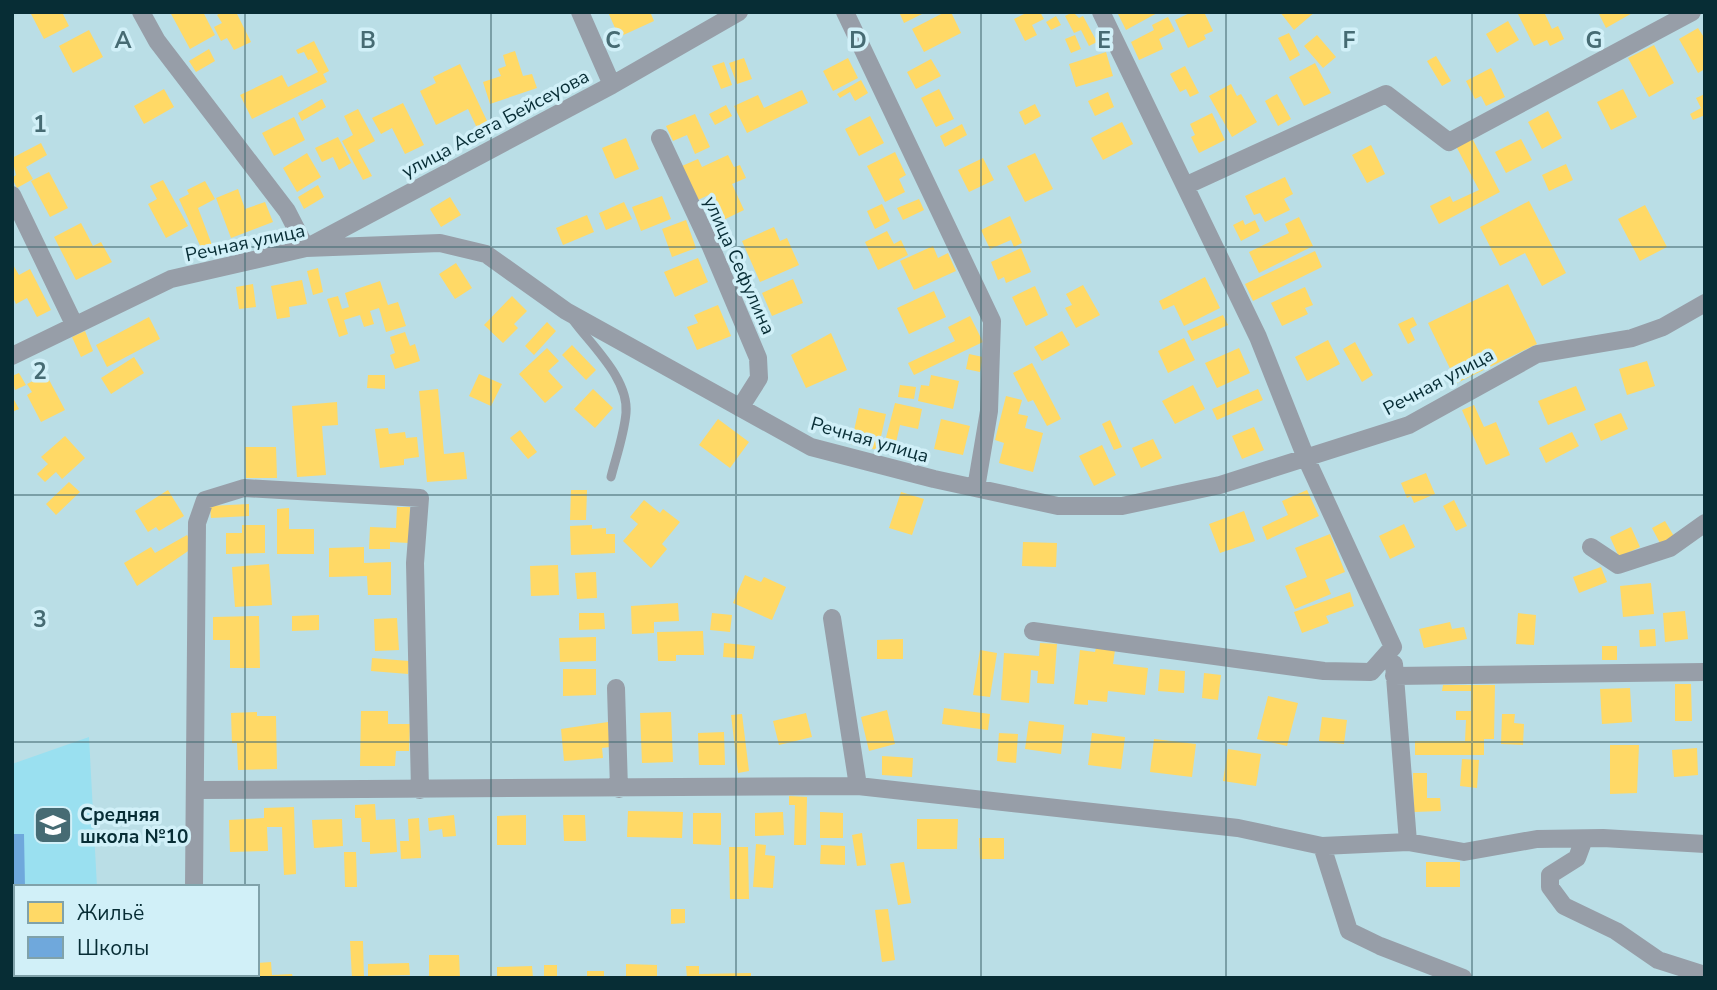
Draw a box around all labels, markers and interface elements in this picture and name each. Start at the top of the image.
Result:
text: A [114,25,132,56]
text: B [360,25,376,56]
text: C [605,25,621,56]
text: D [849,25,867,56]
text: E [1097,25,1111,56]
text: F [1343,25,1356,56]
text: G [1586,25,1602,56]
street label: улица Асета Бейсеуова [397,63,594,184]
text: 1 [33,109,47,140]
street label: улица Сефулина [697,192,781,339]
street label: Речная улица [183,218,308,268]
street label: Речная улица [1378,342,1498,422]
text: 2 [33,356,47,387]
street label: Речная улица [807,411,932,469]
text: 3 [33,604,47,635]
place label: Средняя школа №10 [80,802,188,850]
school or university icon: Средняя школа №10 [32,804,74,846]
legend [14,885,259,976]
text: Жильё [77,899,144,927]
text: Школы [77,934,149,962]

